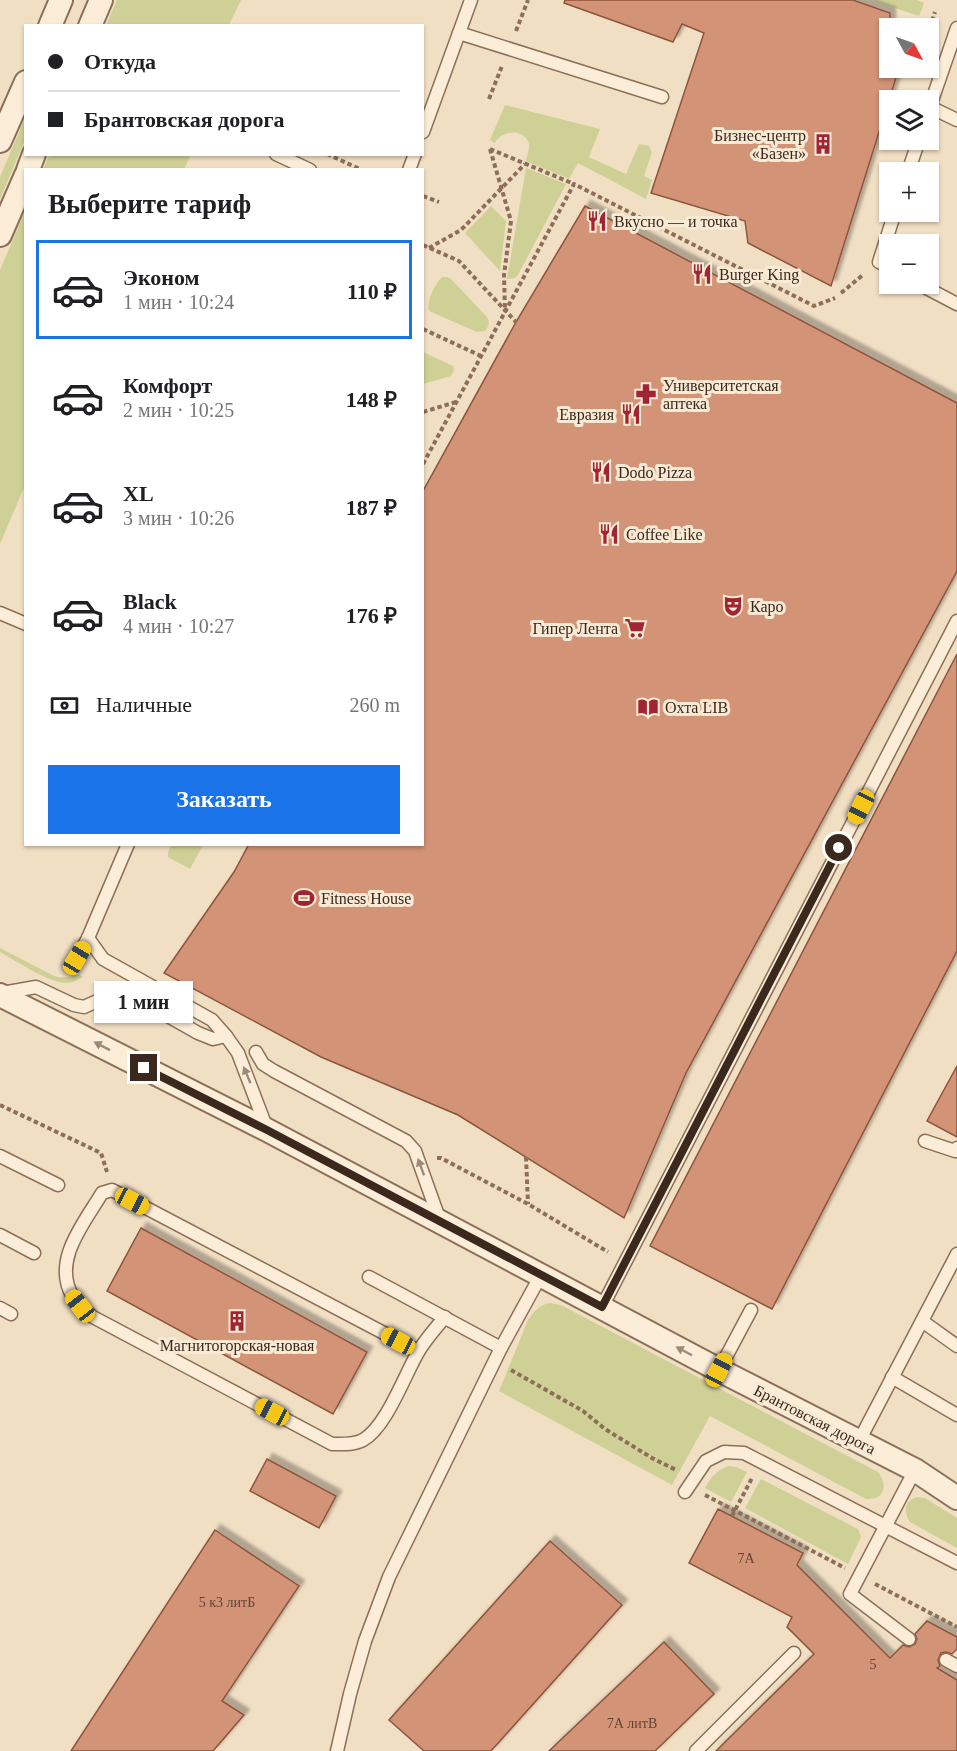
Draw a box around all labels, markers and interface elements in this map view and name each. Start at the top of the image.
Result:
north arrow [879,18,939,78]
map controls [879,18,939,294]
text: Откуда [84,49,156,74]
button: layers [879,90,939,150]
text: Брантовская дорога [84,107,284,132]
place label: Бизнес-центр «Базен» [714,127,806,162]
building icon: Бизнес-центр «Базен» [811,132,835,156]
button: + [879,162,939,222]
text: Выберите тариф [48,189,251,219]
restaurant icon: Вкусно — и точка [585,209,609,233]
place label: Вкусно — и точка [614,213,738,231]
button: − [879,234,939,294]
restaurant icon: Burger King [690,262,714,286]
icon: car [51,263,105,317]
text: Эконом [123,265,200,290]
place label: Burger King [719,266,799,284]
text: 110 ₽ [347,279,397,304]
text: 1 мин · 10:24 [123,291,234,313]
icon: car [51,371,105,425]
text: Комфорт [123,373,212,398]
place label: Университетская аптека [663,377,779,412]
pharmacy icon: Университетская аптека [634,382,658,406]
text: 148 ₽ [346,387,397,412]
text: 2 мин · 10:25 [123,399,234,421]
restaurant icon: Евразия [619,402,643,426]
place label: Евразия [559,406,615,424]
restaurant icon: Dodo Pizza [589,460,613,484]
place label: Dodo Pizza [618,464,692,481]
icon: car [51,479,105,533]
text: XL [123,481,154,506]
text: 187 ₽ [346,495,397,520]
text: 3 мин · 10:26 [123,507,234,529]
restaurant icon: Coffee Like [597,522,621,546]
place label: Coffee Like [626,526,703,543]
icon: car [51,587,105,641]
text: Black [123,589,177,614]
theatre icon: Каро [721,594,745,618]
place label: Каро [750,598,784,616]
text: 176 ₽ [346,603,397,628]
text: 4 мин · 10:27 [123,615,234,637]
supermarket icon: Гипер Лента [623,616,647,640]
place label: Гипер Лента [532,620,618,638]
icon: cash [48,689,81,722]
text: Наличные [96,692,192,717]
text: 260 m [349,694,400,716]
library icon: Охта LIB [636,695,660,719]
place label: Охта LIB [665,699,728,716]
button: Заказать [48,765,400,834]
car [845,787,877,827]
route start [825,834,852,861]
sports icon: Fitness House [292,886,316,910]
place label: Fitness House [321,890,411,907]
car [60,938,94,978]
callout: 1 мин [94,981,194,1023]
text: 1 мин [118,991,169,1013]
one-way arrow [93,1042,110,1051]
route end [130,1054,157,1081]
one-way arrow [242,1066,252,1084]
one-way arrow [415,1158,425,1176]
car [112,1185,152,1217]
car [62,1286,98,1326]
building icon: Магнитогорская-новая [225,1309,249,1333]
car [378,1325,418,1357]
place label: Магнитогорская-новая [160,1337,315,1355]
one-way arrow [675,1346,692,1356]
car [703,1350,735,1390]
street label: Брантовская дорога [751,1381,878,1458]
car [252,1396,292,1428]
house number: 7А [737,1551,755,1566]
house number: 5 к3 литБ [199,1595,255,1610]
house number: 5 [870,1657,877,1672]
house number: 7А литВ [607,1716,657,1731]

